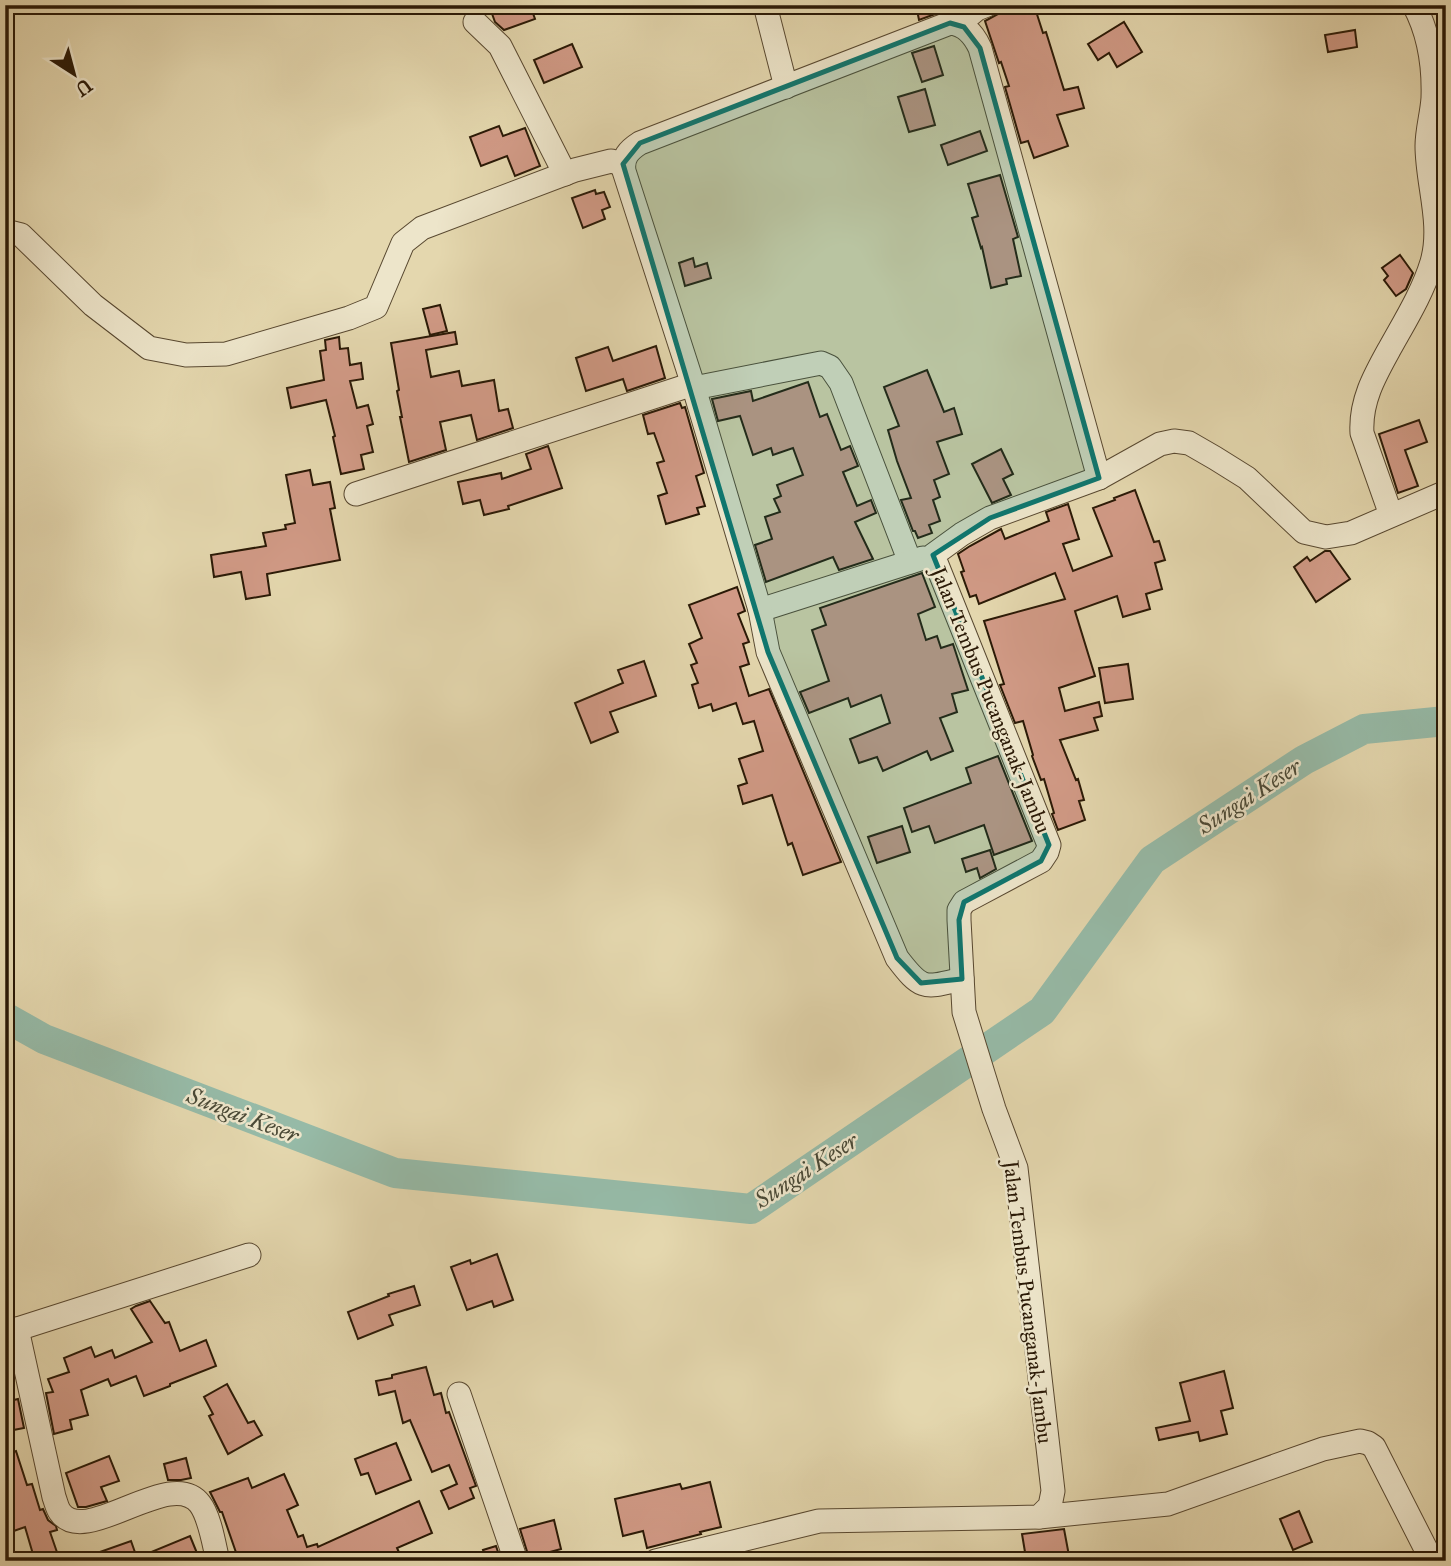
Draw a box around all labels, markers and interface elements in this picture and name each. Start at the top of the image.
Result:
north arrow [38,38,108,108]
text: U [70,74,97,102]
street label: Jalan Tembus Pucanganak-Jambu [925,561,1056,837]
water label: Sungai Keser [1191,752,1307,840]
water label: Sungai Keser [182,1081,304,1150]
water label: Sungai Keser [748,1126,864,1214]
street label: Jalan Tembus Pucanganak-Jambu [997,1157,1058,1445]

